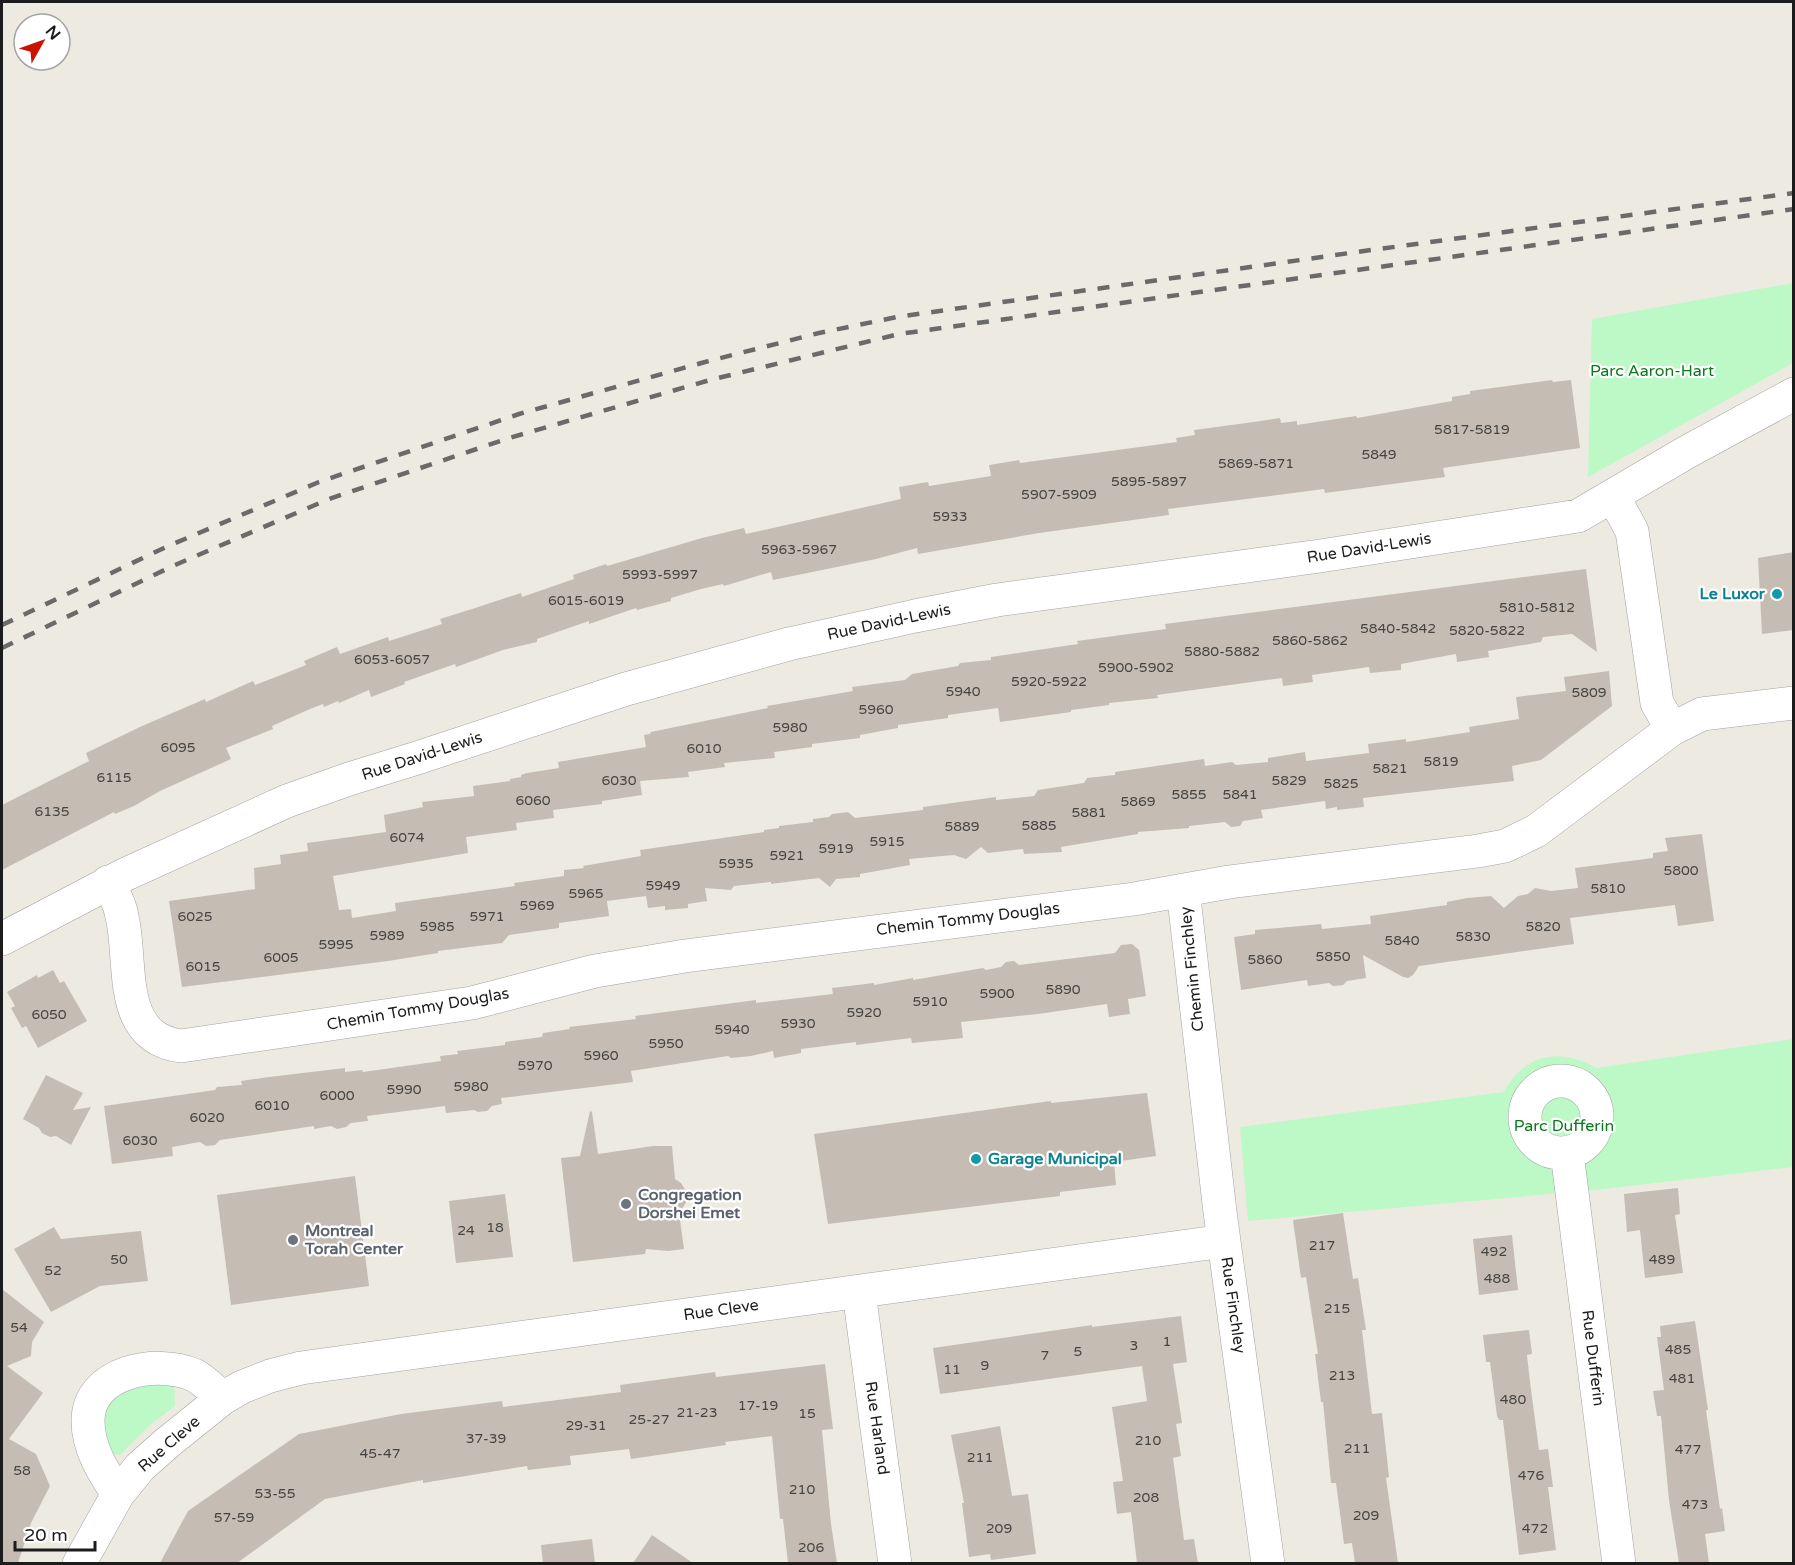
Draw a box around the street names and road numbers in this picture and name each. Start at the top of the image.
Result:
street label: Rue David-Lewis [1305,528,1433,568]
street label: Rue David-Lewis [825,599,953,645]
street label: Rue David-Lewis [359,727,485,785]
street label: Chemin Tommy Douglas [875,898,1061,940]
street label: Chemin Finchley [1175,905,1209,1033]
street label: Chemin Tommy Douglas [325,983,511,1035]
street label: Rue Finchley [1216,1255,1250,1355]
street label: Rue Cleve [682,1295,760,1325]
street label: Rue Dufferin [1577,1309,1609,1407]
street label: Rue Harland [861,1380,893,1476]
street label: Rue Cleve [134,1412,204,1476]

